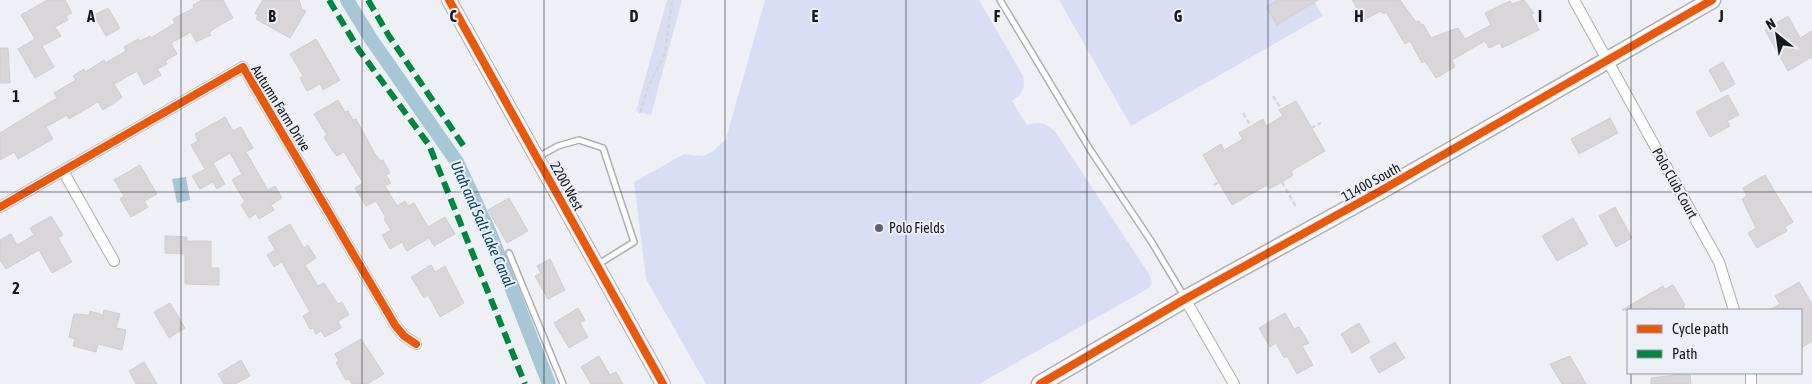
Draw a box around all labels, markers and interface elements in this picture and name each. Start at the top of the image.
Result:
text: A [86,7,95,25]
text: B [268,7,276,25]
text: C [449,7,457,25]
text: D [630,7,639,25]
text: E [812,7,819,25]
text: F [994,7,1001,25]
text: G [1174,7,1183,25]
text: H [1354,7,1364,25]
text: I [1538,7,1542,25]
text: J [1717,7,1724,25]
north arrow [1752,10,1802,60]
text: N [1763,15,1778,33]
street label: Autumn Farm Drive [248,62,314,154]
text: 1 [12,87,20,105]
street label: Polo Club Court [1649,145,1701,221]
water label: Utah and Salt Lake Canal [448,158,518,290]
street label: 2200 West [547,159,587,213]
street label: 11400 South [1339,159,1403,205]
place label: Polo Fields [889,220,945,236]
marker: Polo Fields [873,222,885,234]
text: 2 [12,279,20,297]
legend [1627,309,1802,374]
text: Cycle path [1672,320,1729,337]
text: Path [1672,345,1698,362]

